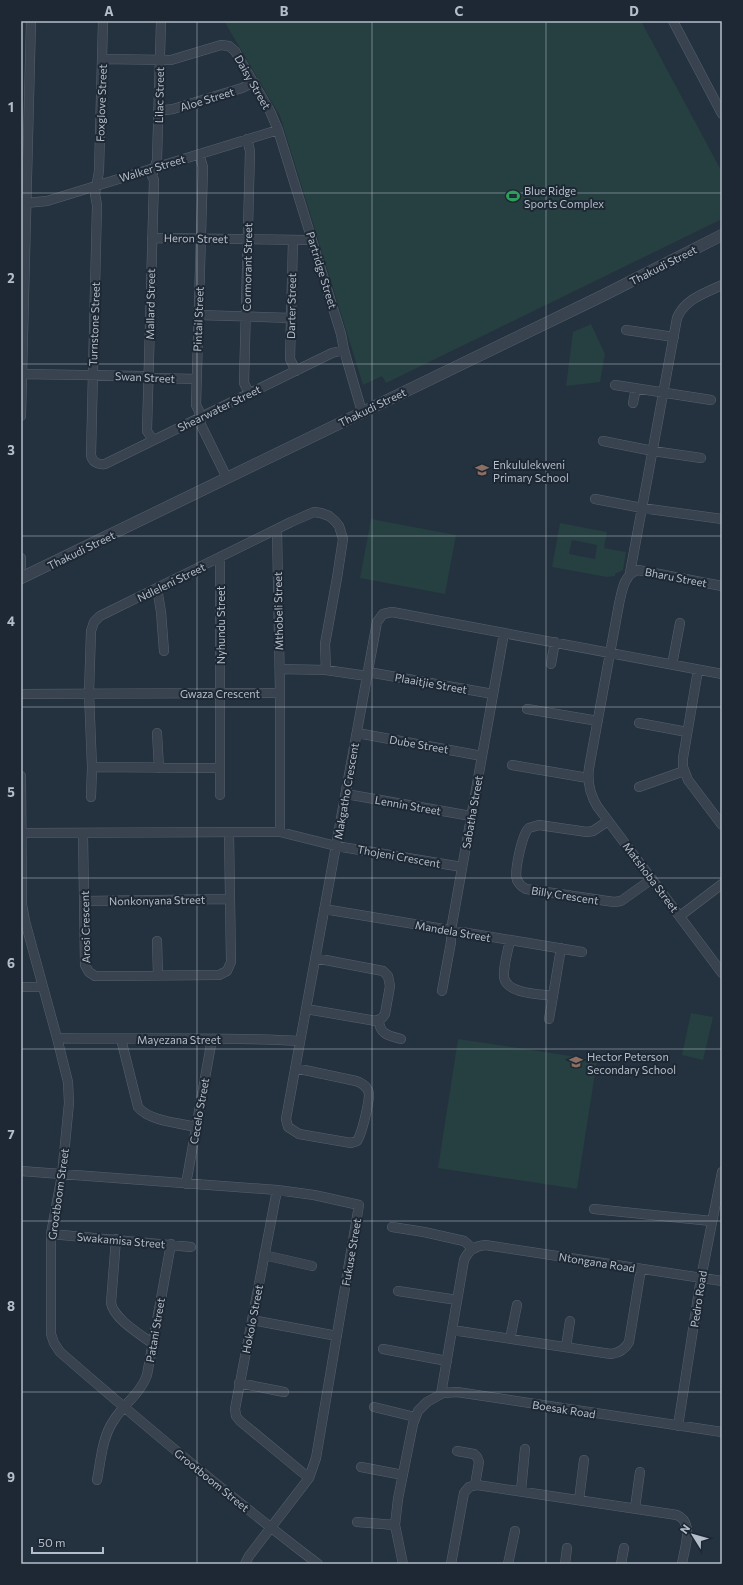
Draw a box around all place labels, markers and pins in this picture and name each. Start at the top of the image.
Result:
place label: Blue Ridge Sports Complex [524,184,604,210]
sports icon: Blue Ridge Sports Complex [505,188,521,204]
place label: Enkululekweni Primary School [493,458,569,484]
school or university icon: Enkululekweni Primary School [474,462,490,478]
place label: Hector Peterson Secondary School [587,1050,676,1076]
school or university icon: Hector Peterson Secondary School [568,1054,584,1070]

